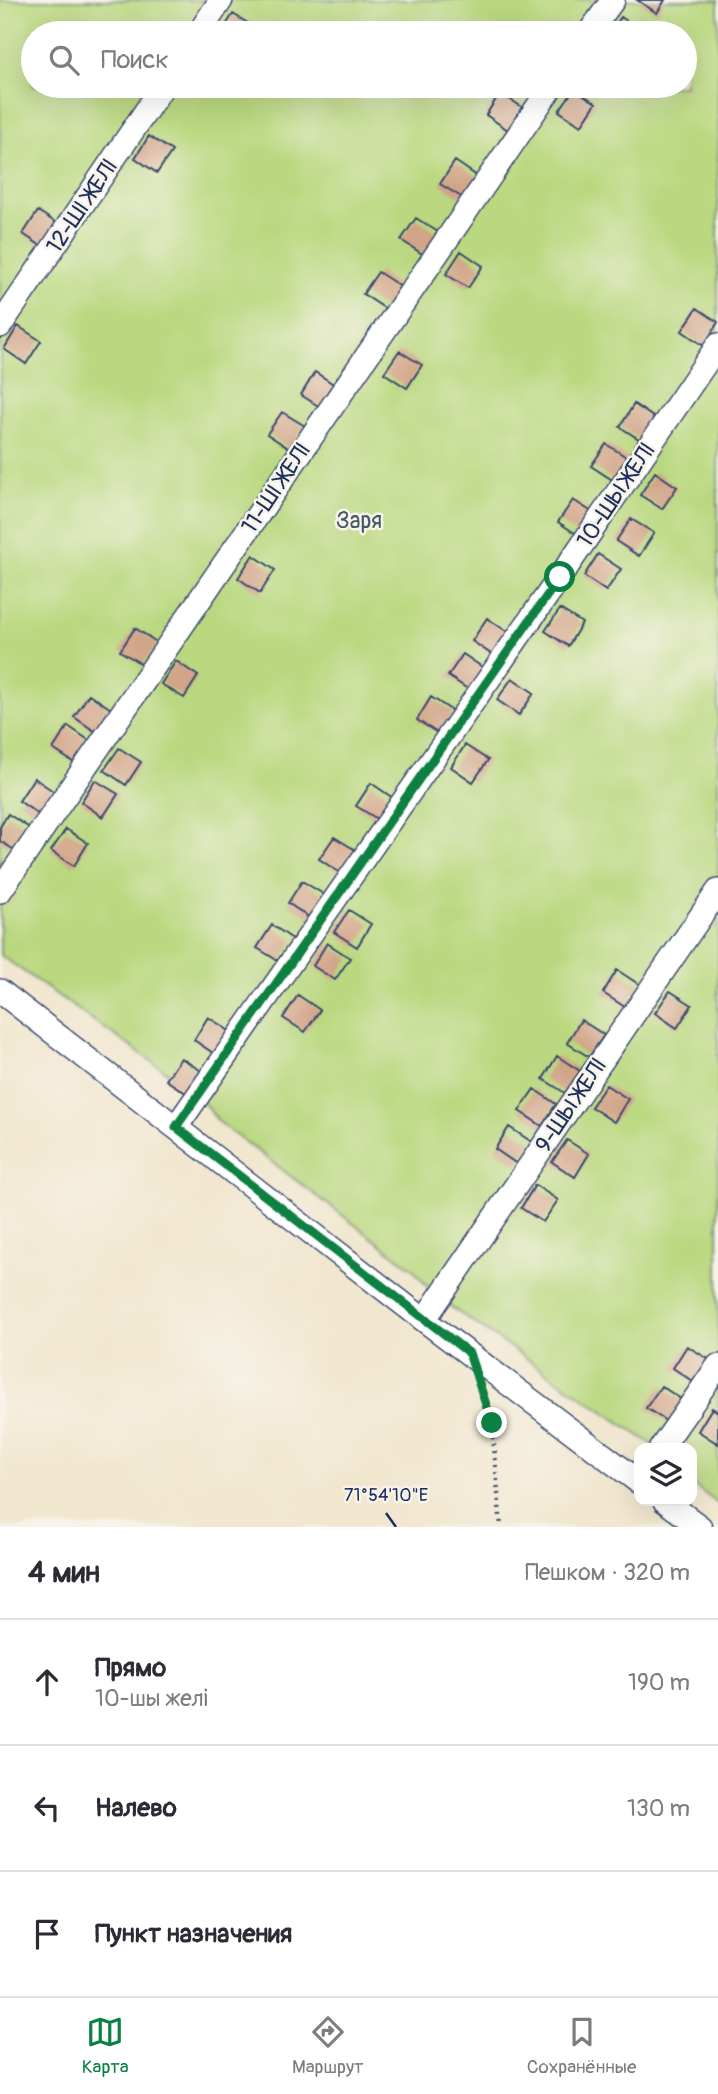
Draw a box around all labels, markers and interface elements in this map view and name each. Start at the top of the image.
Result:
search box [21,21,697,98]
icon: search [45,41,83,79]
text: Поиск [101,44,169,76]
street label: 12-ШІ ЖЕЛІ [40,153,124,259]
street label: 11-ШІ ЖЕЛІ [235,437,317,539]
street label: 10-ШЫ ЖЕЛІ [570,437,662,553]
park label: Заря [336,506,382,535]
route start [544,561,575,592]
street label: 9-ШЫ ЖЕЛІ [529,1052,613,1158]
route end [476,1407,507,1438]
map controls [634,1443,697,1506]
button: layers [634,1443,697,1506]
text: 71°54'10"E [344,1484,428,1507]
text: 4 мин [28,1554,100,1591]
text: Пешком · 320 m [525,1558,690,1587]
text: Прямо [95,1652,166,1684]
icon: ahead [28,1663,66,1701]
text: 190 m [628,1668,690,1697]
text: 10-шы желі [95,1684,208,1713]
icon: left [28,1789,66,1827]
text: Налево [95,1792,177,1824]
text: 130 m [627,1794,690,1823]
icon: arrive [28,1915,66,1953]
text: Пункт назначения [95,1918,292,1950]
tab: Карта [82,2013,129,2079]
tab: Маршрут [292,2013,364,2079]
tab: Сохранённые [527,2013,636,2079]

